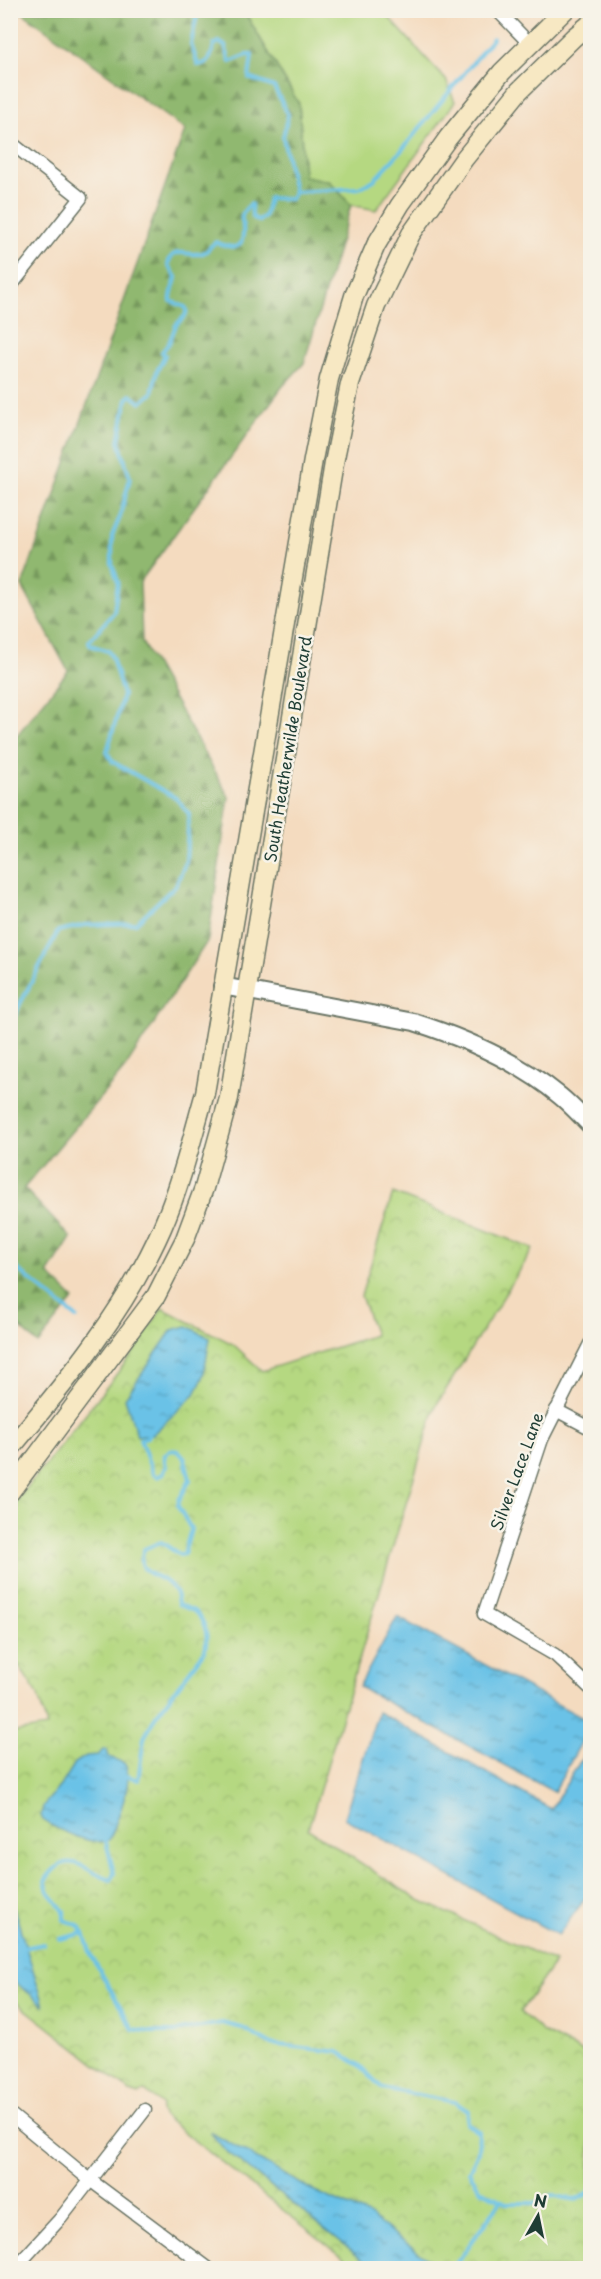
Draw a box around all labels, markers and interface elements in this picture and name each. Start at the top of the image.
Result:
street label: South Heatherwilde Boulevard [257,634,317,864]
street label: Silver Lace Lane [483,1408,549,1534]
north arrow [508,2186,568,2246]
text: N [532,2187,549,2213]

